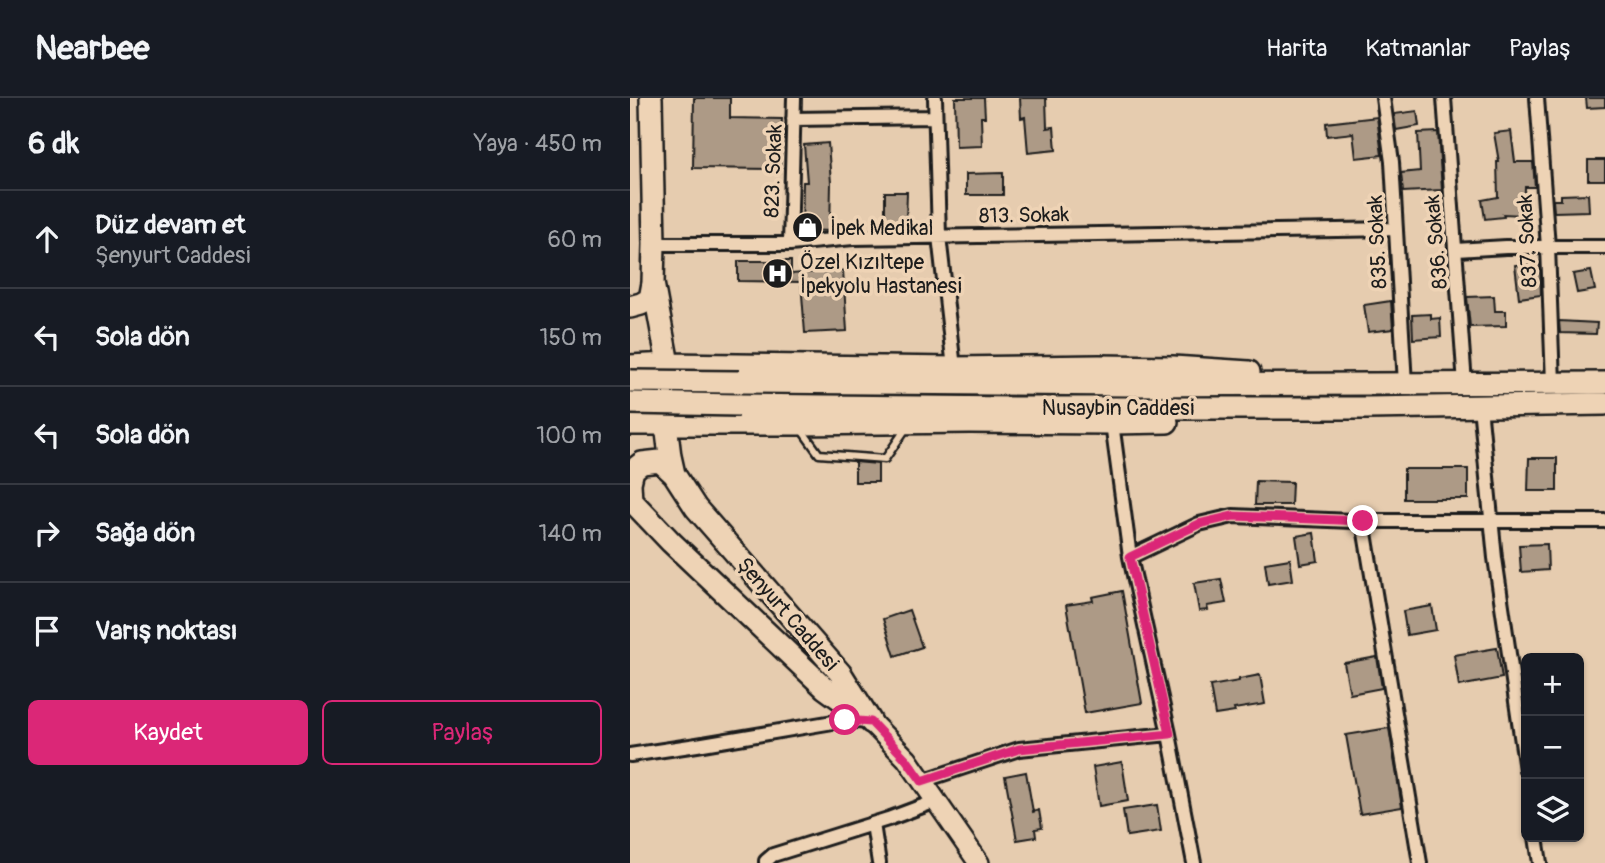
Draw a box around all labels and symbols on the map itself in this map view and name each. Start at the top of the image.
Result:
street label: 823. Sokak [758,124,789,218]
street label: 836. Sokak [1419,193,1454,290]
street label: 837. Sokak [1512,193,1543,288]
street label: 835. Sokak [1362,194,1393,289]
street label: 813. Sokak [979,201,1070,230]
shop icon: İpek Medikal [790,211,824,245]
place label: İpek Medikal [830,215,934,242]
place label: Özel Kızıltepe İpekyolu Hastanesi [800,249,962,300]
hospital icon: Özel Kızıltepe İpekyolu Hastanesi [760,257,794,291]
street label: Nusaybin Caddesi [1042,395,1194,422]
route end [1347,505,1378,536]
street label: Şenyurt Caddesi [731,552,845,677]
route start [829,704,860,735]

